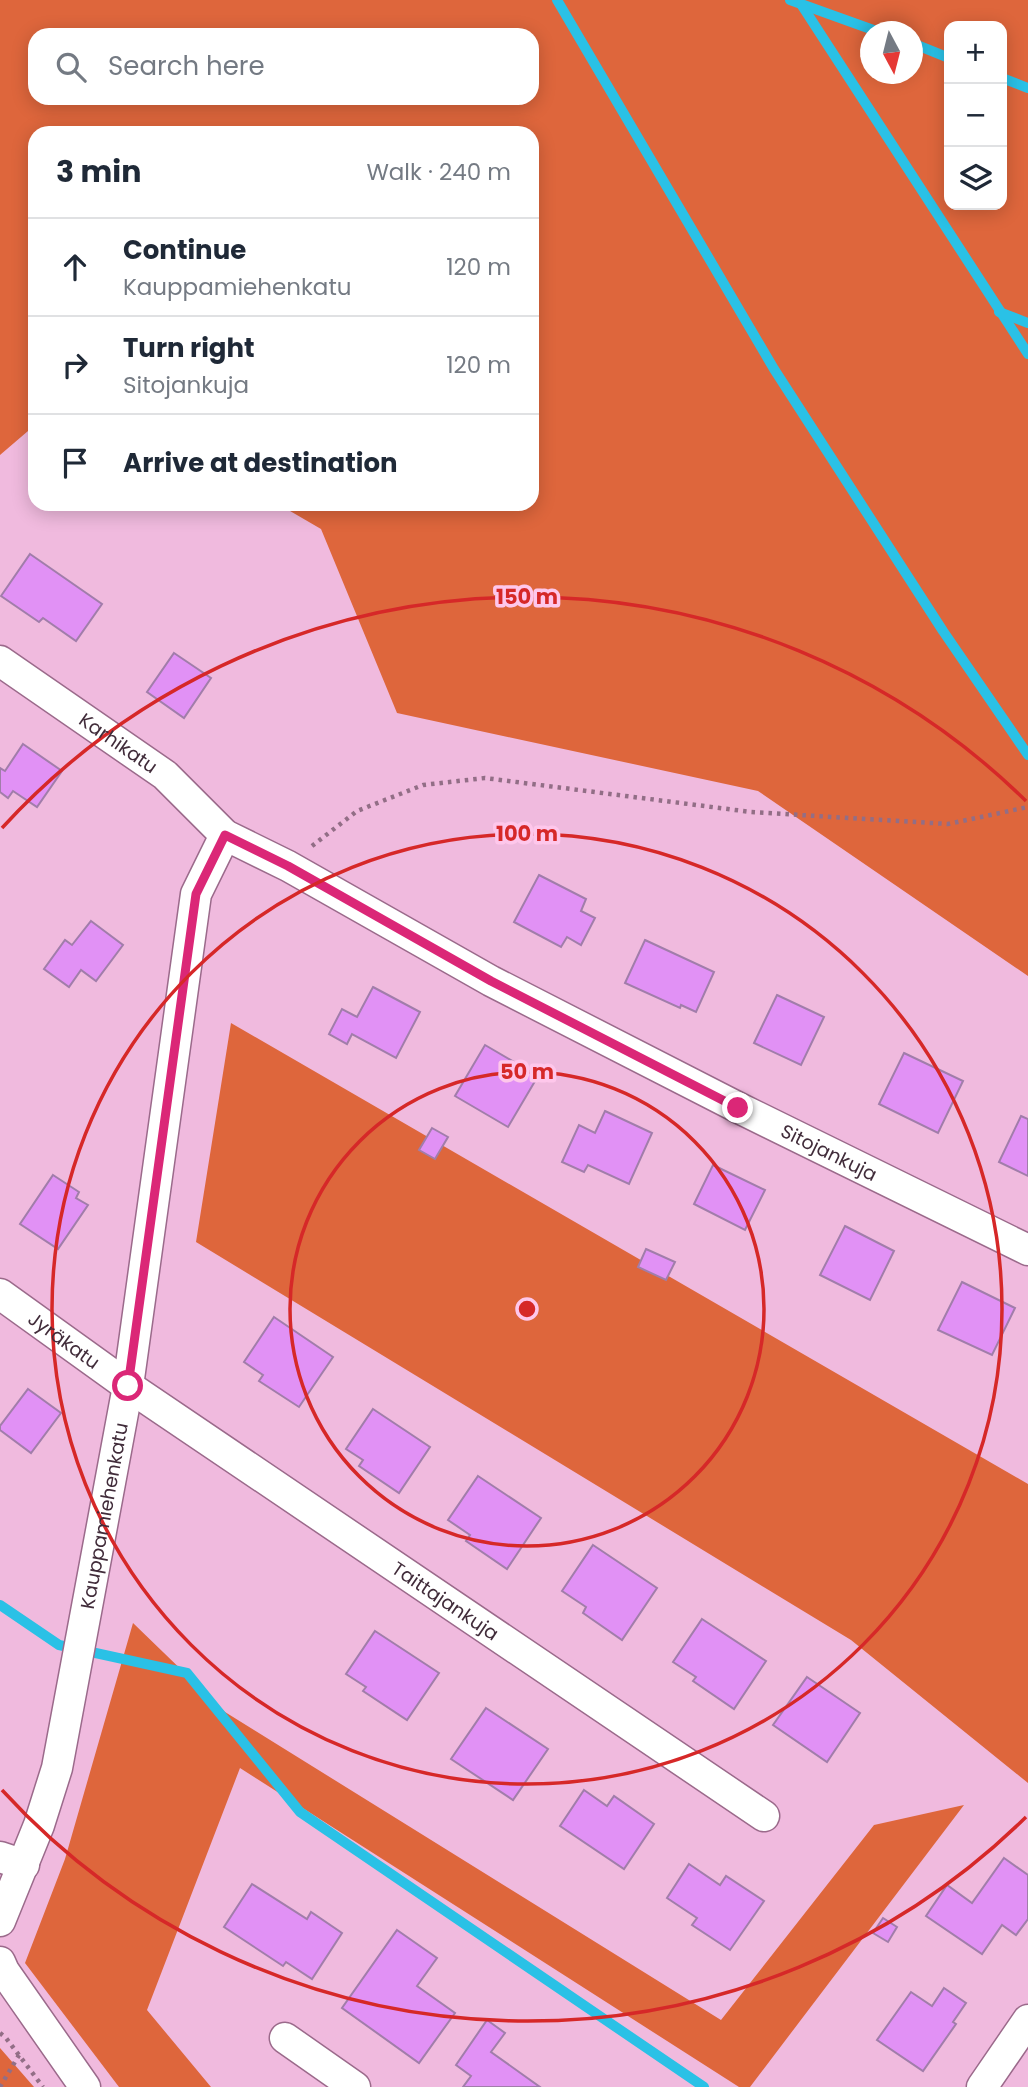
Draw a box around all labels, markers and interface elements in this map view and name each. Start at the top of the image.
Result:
north arrow [860,21,923,84]
map controls [944,21,1007,210]
button: + [944,21,1007,84]
search box [28,28,539,105]
icon: search [52,48,90,86]
text: Search here [108,48,265,84]
button: − [944,84,1007,147]
button: layers [944,147,1007,210]
text: 3 min [56,150,141,193]
text: Walk · 240 m [366,156,511,188]
text: Continue [123,232,246,268]
icon: ahead [56,248,94,286]
text: 120 m [446,251,511,283]
text: Kauppamiehenkatu [123,271,351,303]
text: Turn right [123,330,255,366]
icon: right [56,346,94,384]
text: 120 m [446,349,511,381]
text: Sitojankuja [123,369,249,401]
icon: arrive [56,444,94,482]
text: Arrive at destination [123,445,398,481]
text: 150 m [496,582,558,611]
street label: Karhikatu [74,707,163,780]
text: 100 m [496,819,558,848]
text: 50 m [500,1057,554,1086]
route end [722,1092,753,1123]
street label: Sitojankuja [776,1118,882,1188]
centre of rings [515,1297,539,1321]
street label: Jyräkatu [22,1305,105,1376]
route start [112,1370,143,1401]
street label: Kauppamiehenkatu [74,1420,135,1611]
street label: Taittajankuja [386,1555,504,1647]

